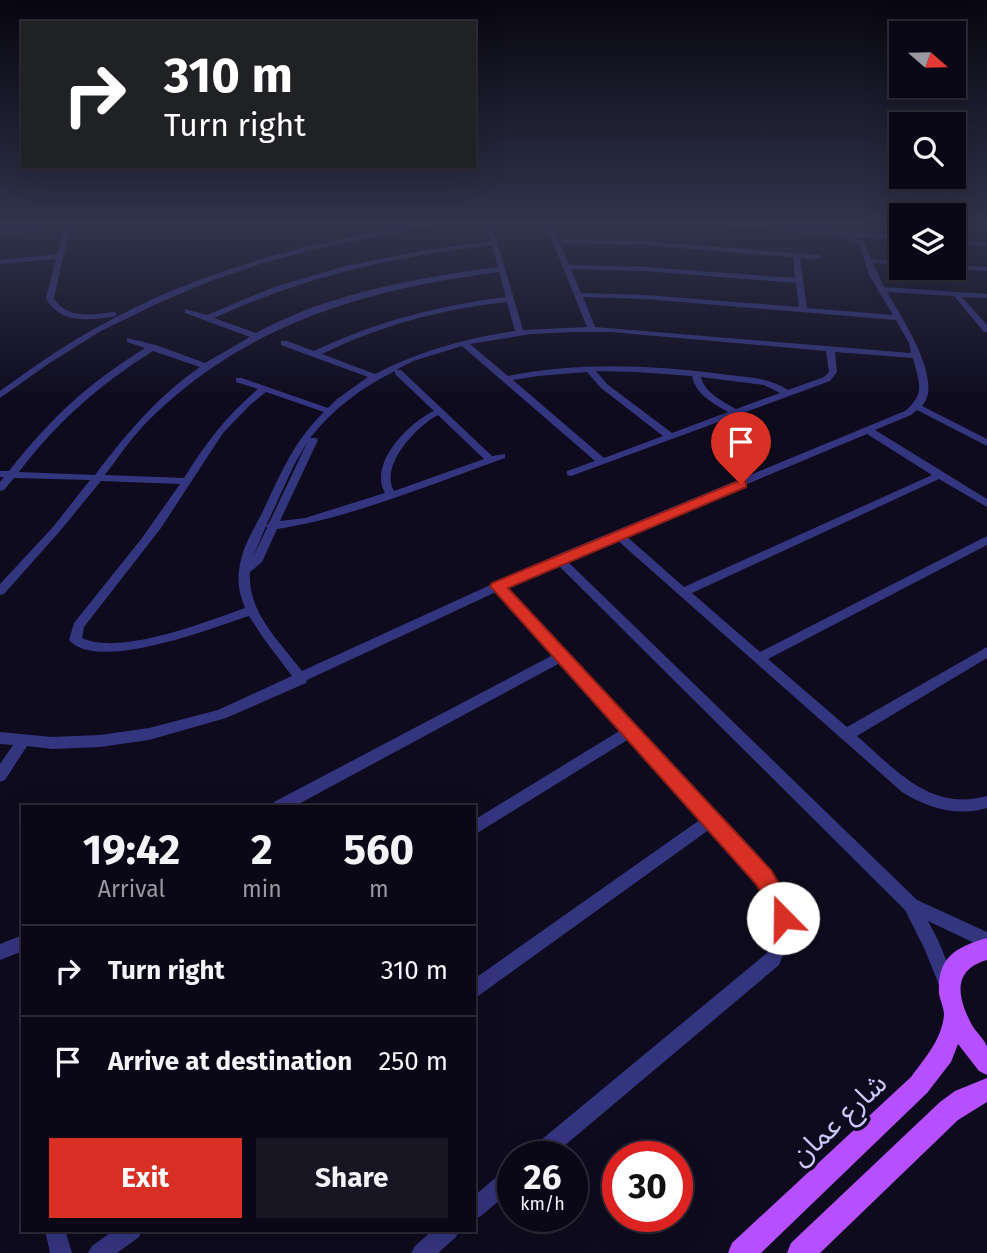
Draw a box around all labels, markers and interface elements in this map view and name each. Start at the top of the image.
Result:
north arrow [889,21,966,98]
map controls [889,21,966,280]
text: 310 m [164,46,293,105]
icon: right [49,49,140,140]
text: Turn right [164,106,306,144]
button: search [889,112,966,189]
button: layers [889,203,966,280]
pin [711,412,771,484]
icon: arrive [722,423,760,461]
text: 19:42 [83,825,180,875]
text: 2 [251,825,273,875]
text: 560 [343,825,414,875]
text: Arrival [98,875,165,903]
text: min [242,875,282,903]
text: m [369,875,389,903]
position arrow [746,881,820,955]
icon: right [49,952,87,990]
text: Turn right [108,955,225,986]
text: 310 m [381,955,448,986]
icon: arrive [49,1043,87,1081]
text: Arrive at destination [108,1046,352,1077]
text: 250 m [378,1046,448,1077]
street label: شارع عمان [783,1067,896,1175]
button: Exit [49,1138,242,1218]
button: Share [256,1138,448,1218]
speed limit sign: 30 [602,1141,693,1232]
text: 26 [524,1156,561,1198]
text: km/h [520,1193,565,1215]

